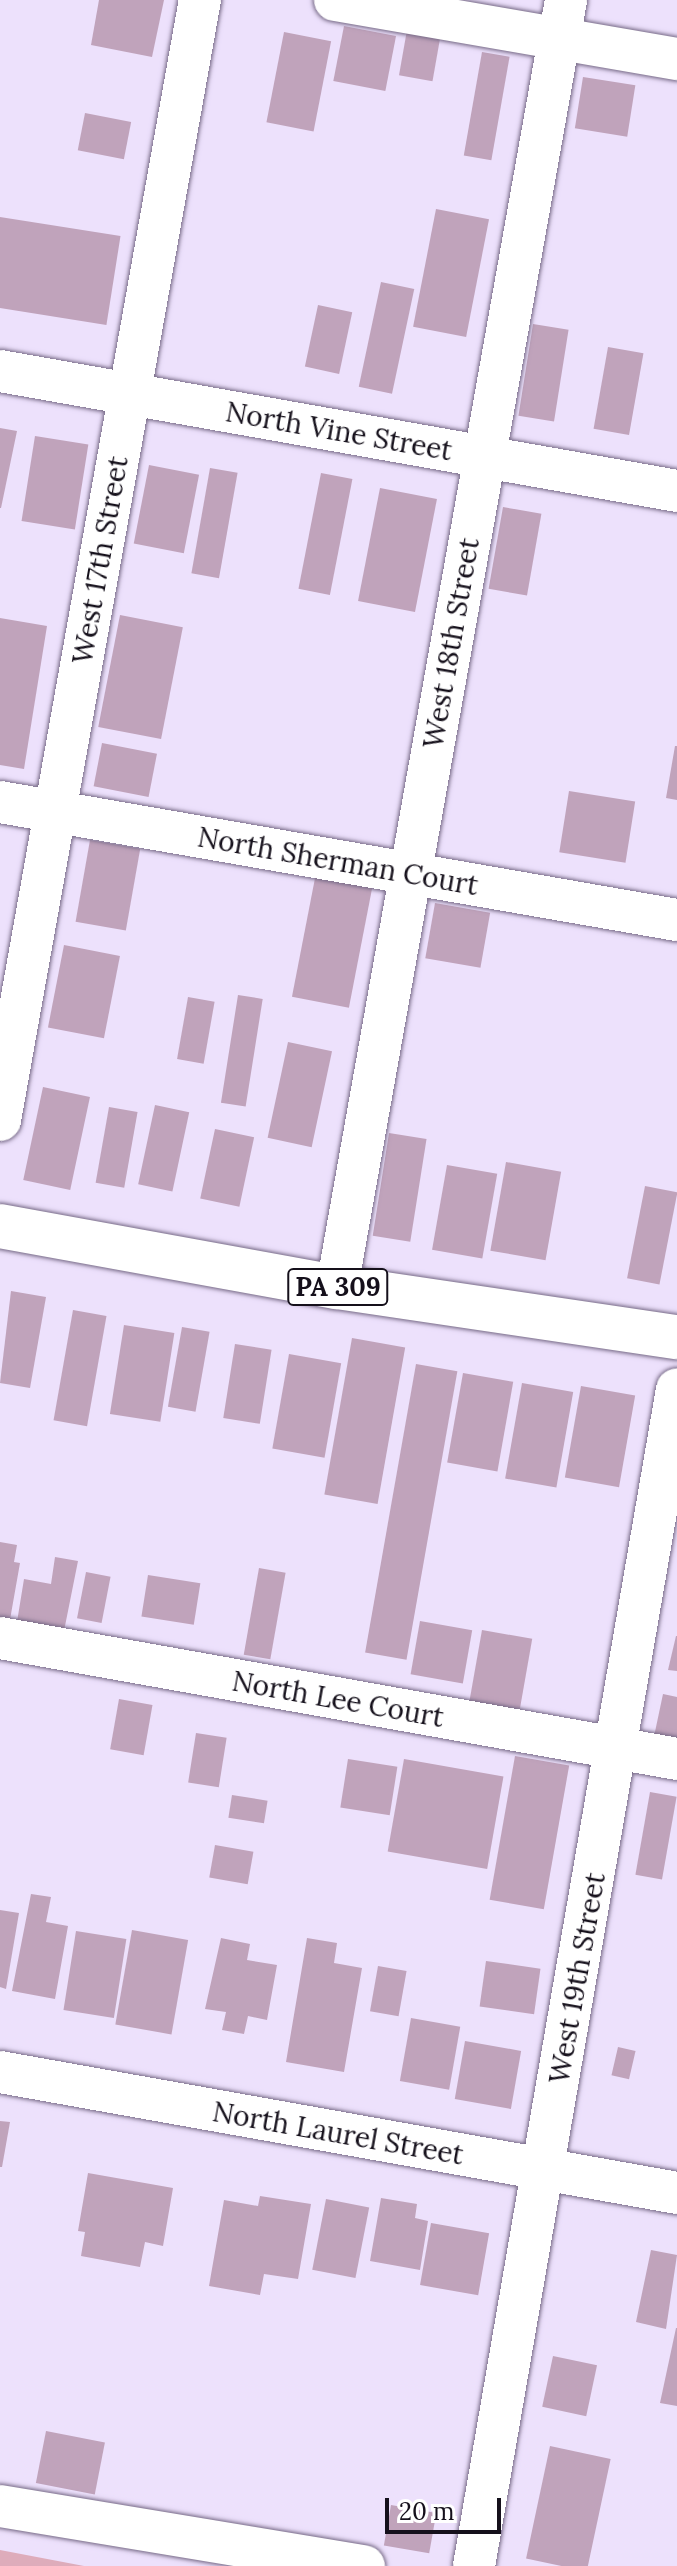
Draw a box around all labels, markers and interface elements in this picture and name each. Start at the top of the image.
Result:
street label: North Vine Street [223,395,455,467]
street label: West 17th Street [65,453,135,667]
street label: West 18th Street [416,535,486,751]
street label: North Sherman Court [195,820,481,902]
road number: PA 309 [286,1265,390,1309]
street label: North Lee Court [230,1664,446,1734]
street label: West 19th Street [542,1870,612,2086]
street label: North Laurel Street [210,2094,466,2172]
scale bar [389,2482,505,2532]
text: 20 m [399,2496,455,2527]

